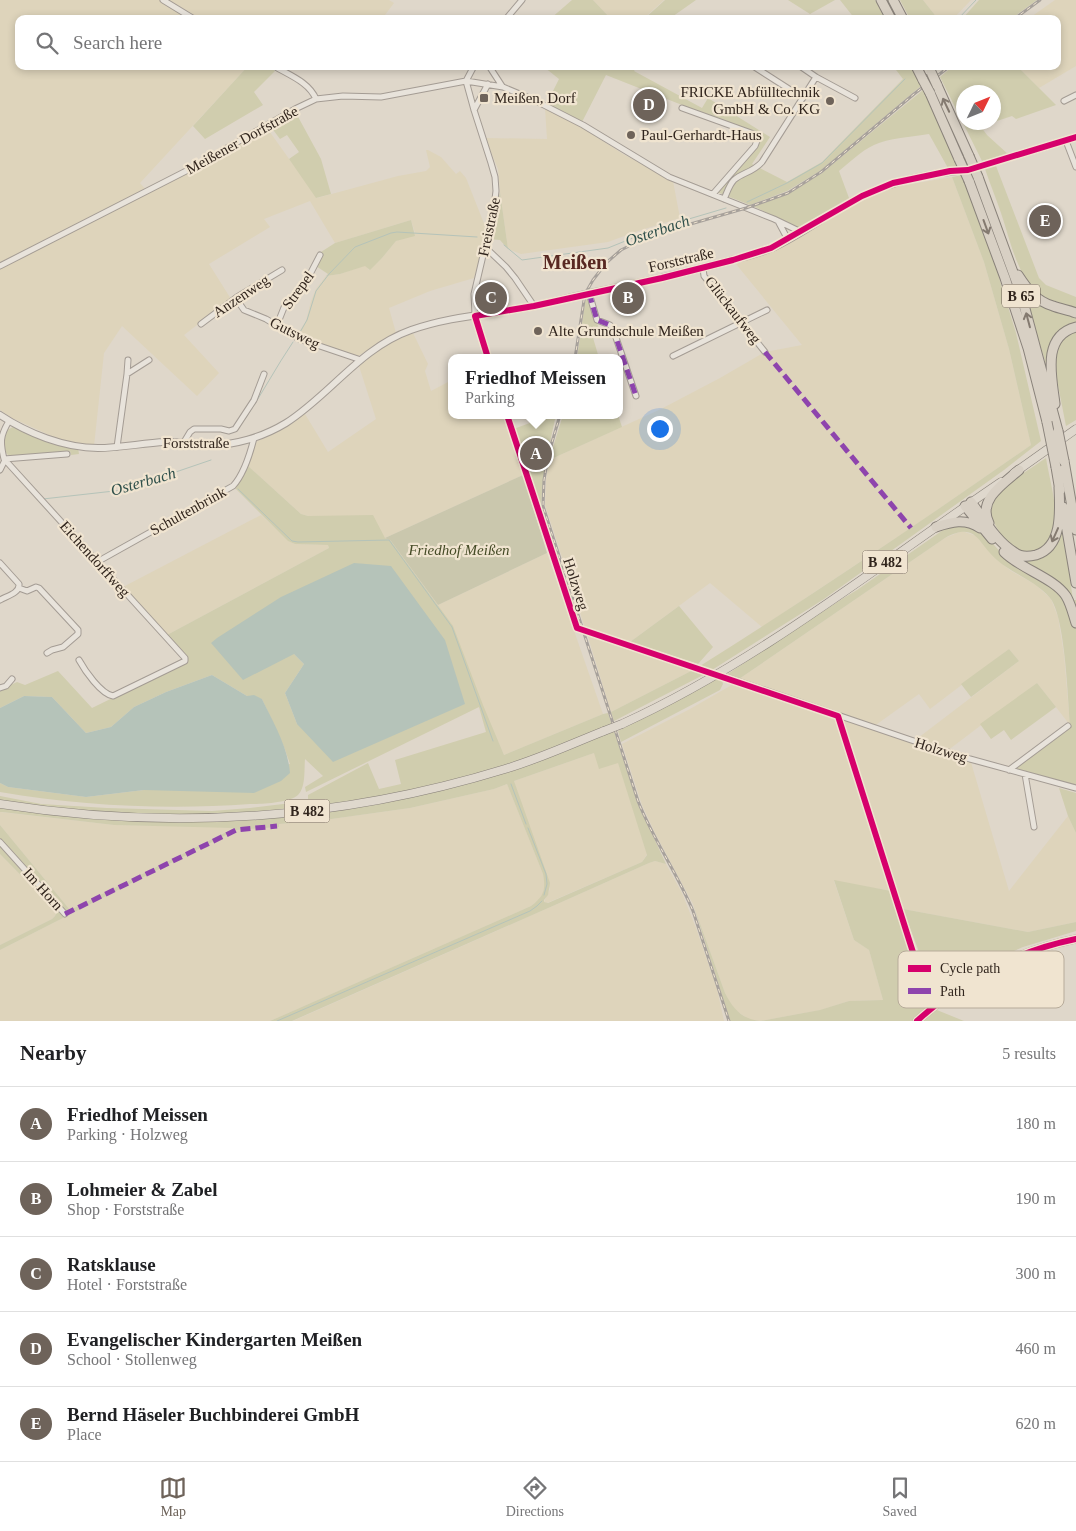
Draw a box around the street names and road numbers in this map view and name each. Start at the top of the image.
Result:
street label: Meißener Dorfstraße [183,102,301,177]
street label: Freistraße [475,196,503,258]
street label: Forststraße [647,245,716,275]
street label: Strepel [279,268,317,312]
street label: Anzenweg [210,271,272,321]
street label: Glückaufweg [702,273,764,347]
road number: B 65 [1002,284,1040,308]
street label: Gutsweg [268,314,323,352]
street label: Forststraße [163,435,230,451]
street label: Schultenbrink [147,483,229,538]
street label: Eichendorffweg [57,518,134,601]
road number: B 482 [862,550,908,574]
street label: Holzweg [560,556,592,613]
street label: Holzweg [913,734,970,766]
road number: B 482 [284,799,330,822]
street label: Im Horn [20,865,66,914]

